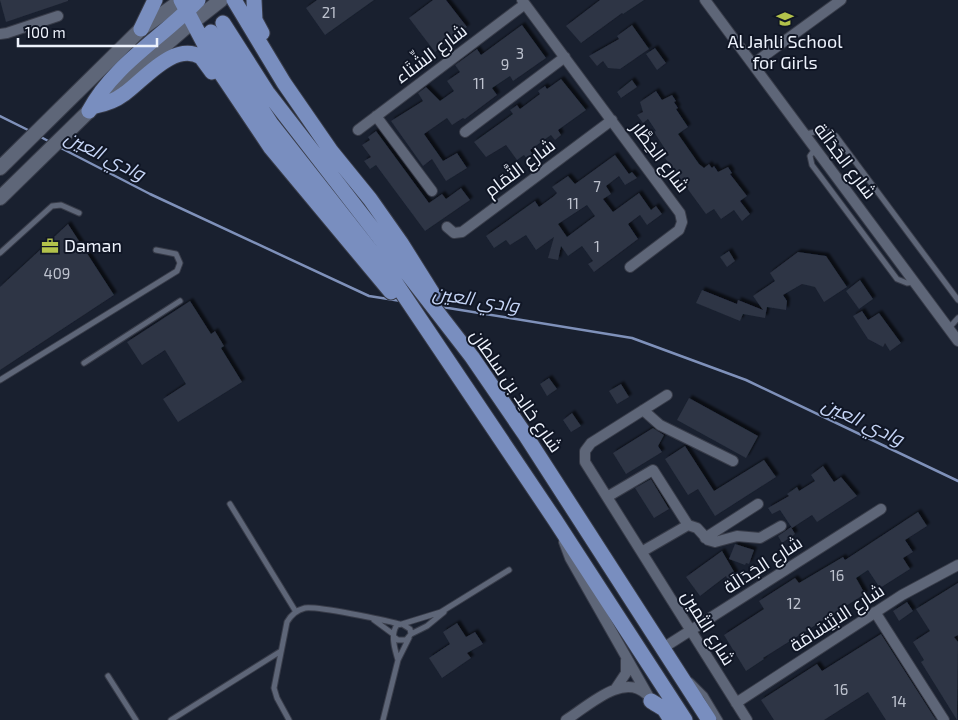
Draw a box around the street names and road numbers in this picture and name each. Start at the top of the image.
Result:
street label: شارع الشِّتَاء [388,16,472,89]
street label: شارع الخِطَّار [625,116,695,197]
street label: شارع الجَدَالَة [809,118,881,204]
street label: شارع التَّمَام [480,133,560,202]
street label: شارع خالِد بن سلطان [464,325,568,457]
street label: شارع الجَدَالَة [719,531,807,599]
street label: شارع الابْتِسَامَة [785,578,889,658]
street label: شارع الثمين [676,586,740,670]

